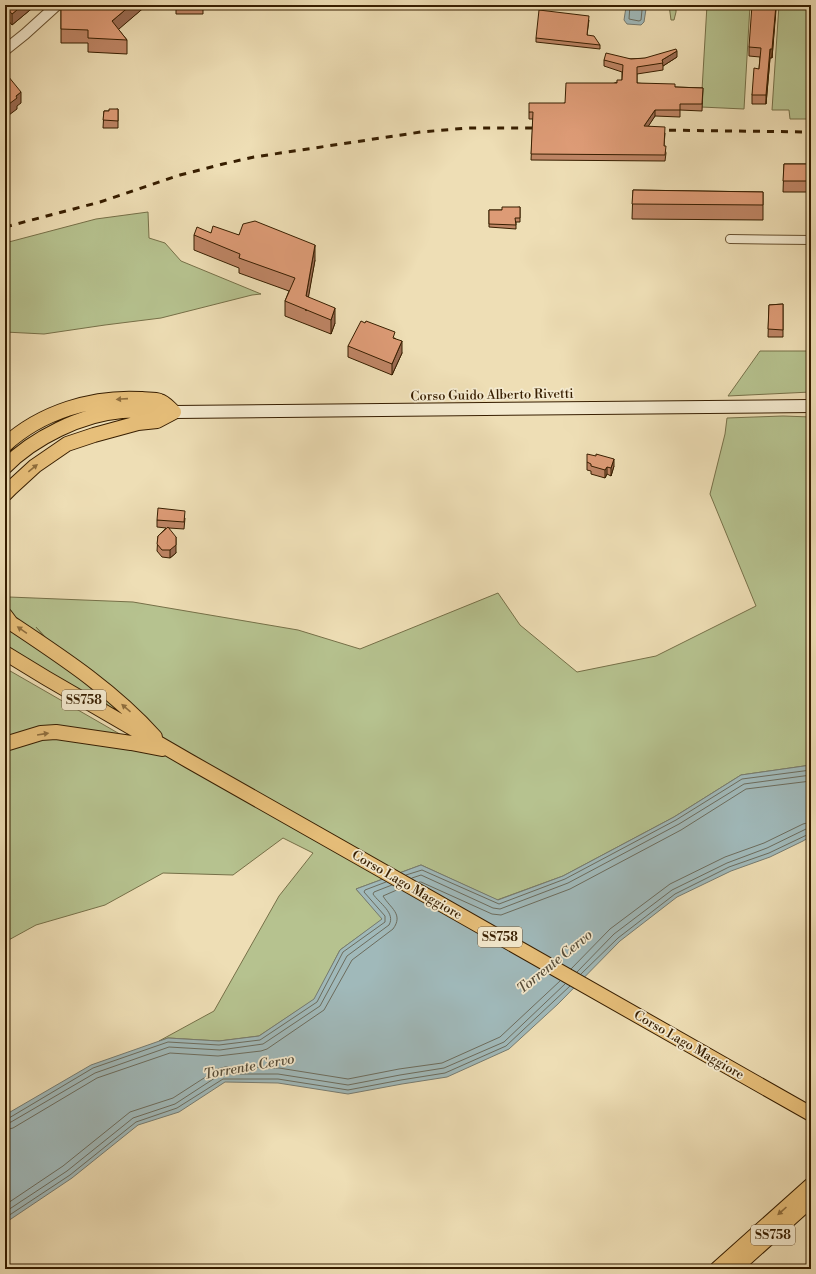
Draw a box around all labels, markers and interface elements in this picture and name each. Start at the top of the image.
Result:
street label: Corso Guido Alberto Rivetti [410,386,574,404]
one-way arrow [116,396,128,403]
one-way arrow [28,463,39,472]
one-way arrow [17,626,28,634]
road number: SS758 [62,690,106,710]
one-way arrow [122,704,131,713]
one-way arrow [36,731,49,737]
street label: Corso Lago Maggiore [349,847,465,923]
water label: Torrente Cervo [514,926,596,998]
road number: SS758 [478,927,522,947]
street label: Corso Lago Maggiore [631,1007,747,1083]
water label: Torrente Cervo [202,1050,296,1084]
one-way arrow [777,1207,787,1216]
road number: SS758 [751,1225,795,1245]

